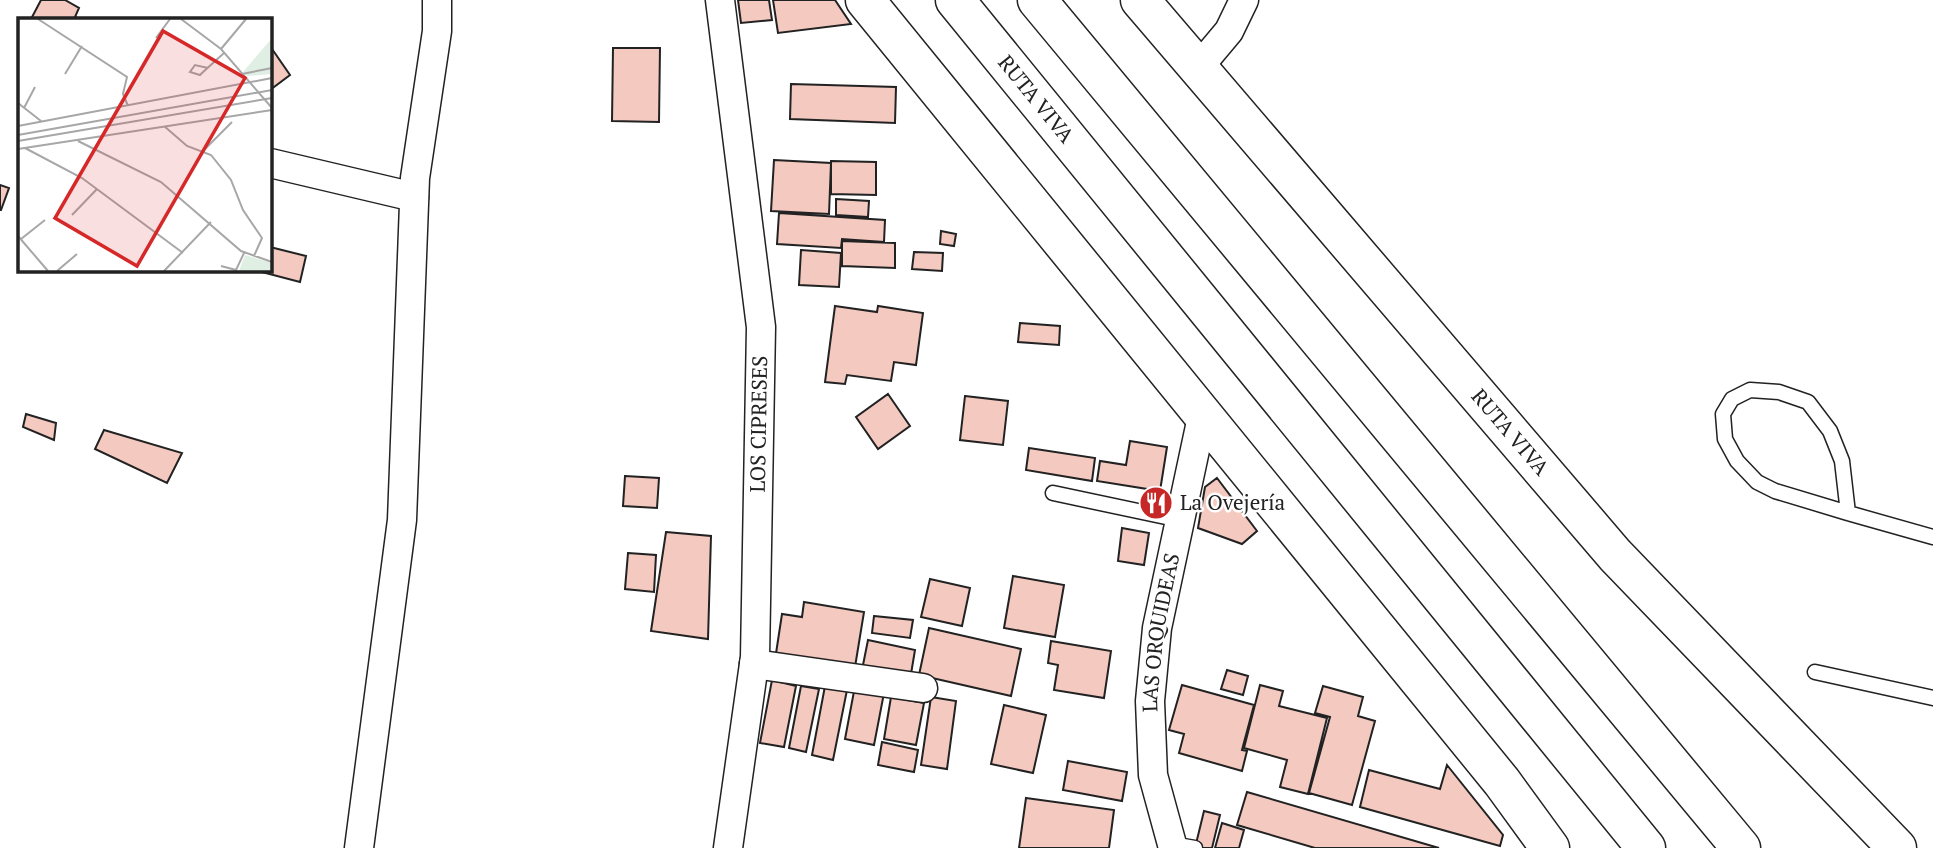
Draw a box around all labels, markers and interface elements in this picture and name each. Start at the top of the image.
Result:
inset map [18,18,271,271]
street label: RUTA VIVA [992,49,1081,149]
street label: LOS CIPRESES [743,355,773,493]
street label: RUTA VIVA [1466,382,1556,481]
restaurant icon: La Ovejería [1137,484,1175,522]
place label: La Ovejería [1180,488,1286,516]
street label: LAS ORQUIDEAS [1135,550,1186,713]

